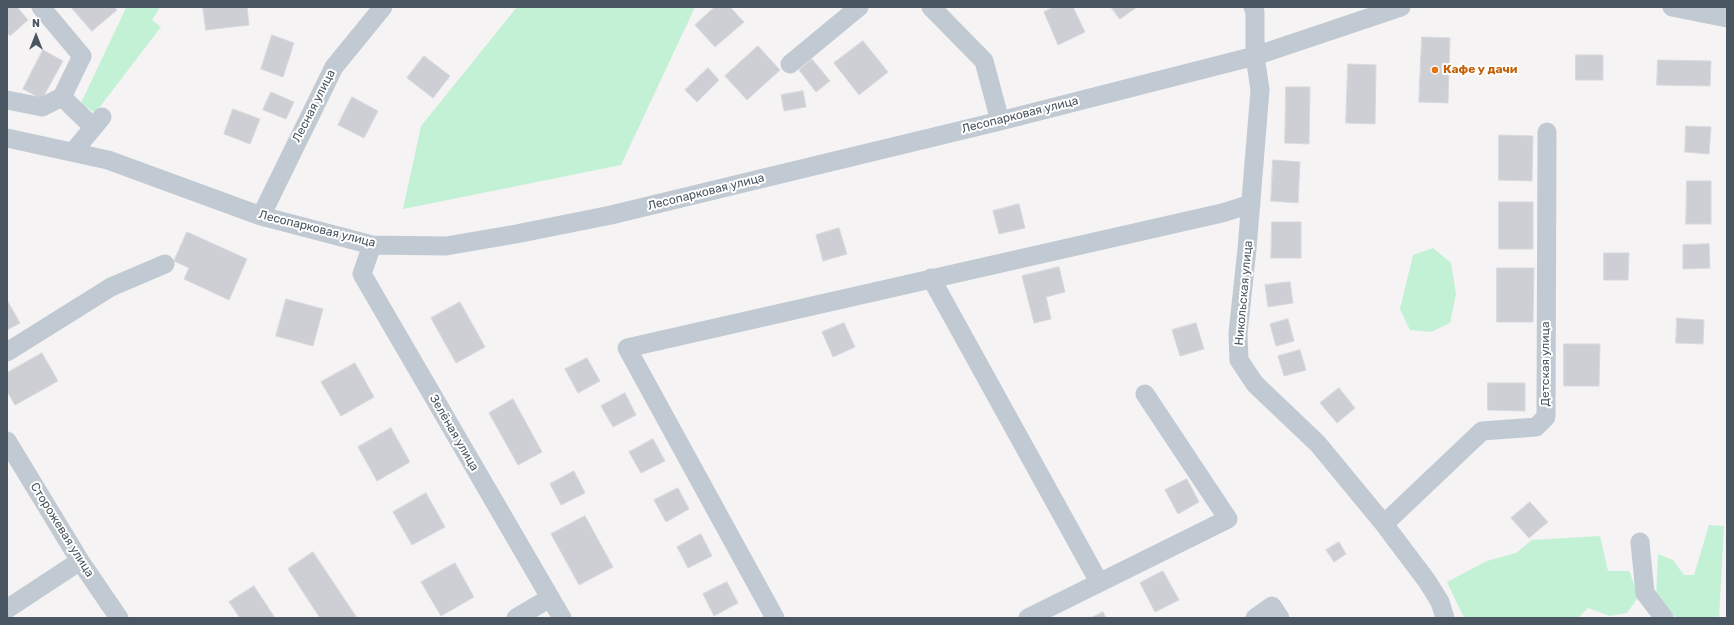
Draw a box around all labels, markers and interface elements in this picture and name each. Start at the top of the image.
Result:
north arrow [16,16,56,56]
text: N [32,17,40,30]
place label: Кафе у дачи [1443,63,1517,77]
marker: Кафе у дачи [1430,65,1440,75]
street label: Лесная улица [289,67,339,145]
street label: Лесопарковая улица [960,94,1080,136]
street label: Лесопарковая улица [646,171,766,213]
street label: Лесопарковая улица [257,208,377,250]
street label: Никольская улица [1232,240,1256,346]
street label: Детская улица [1539,321,1553,407]
street label: Зелёная улица [426,392,482,474]
street label: Сторожевая улица [27,480,97,580]

